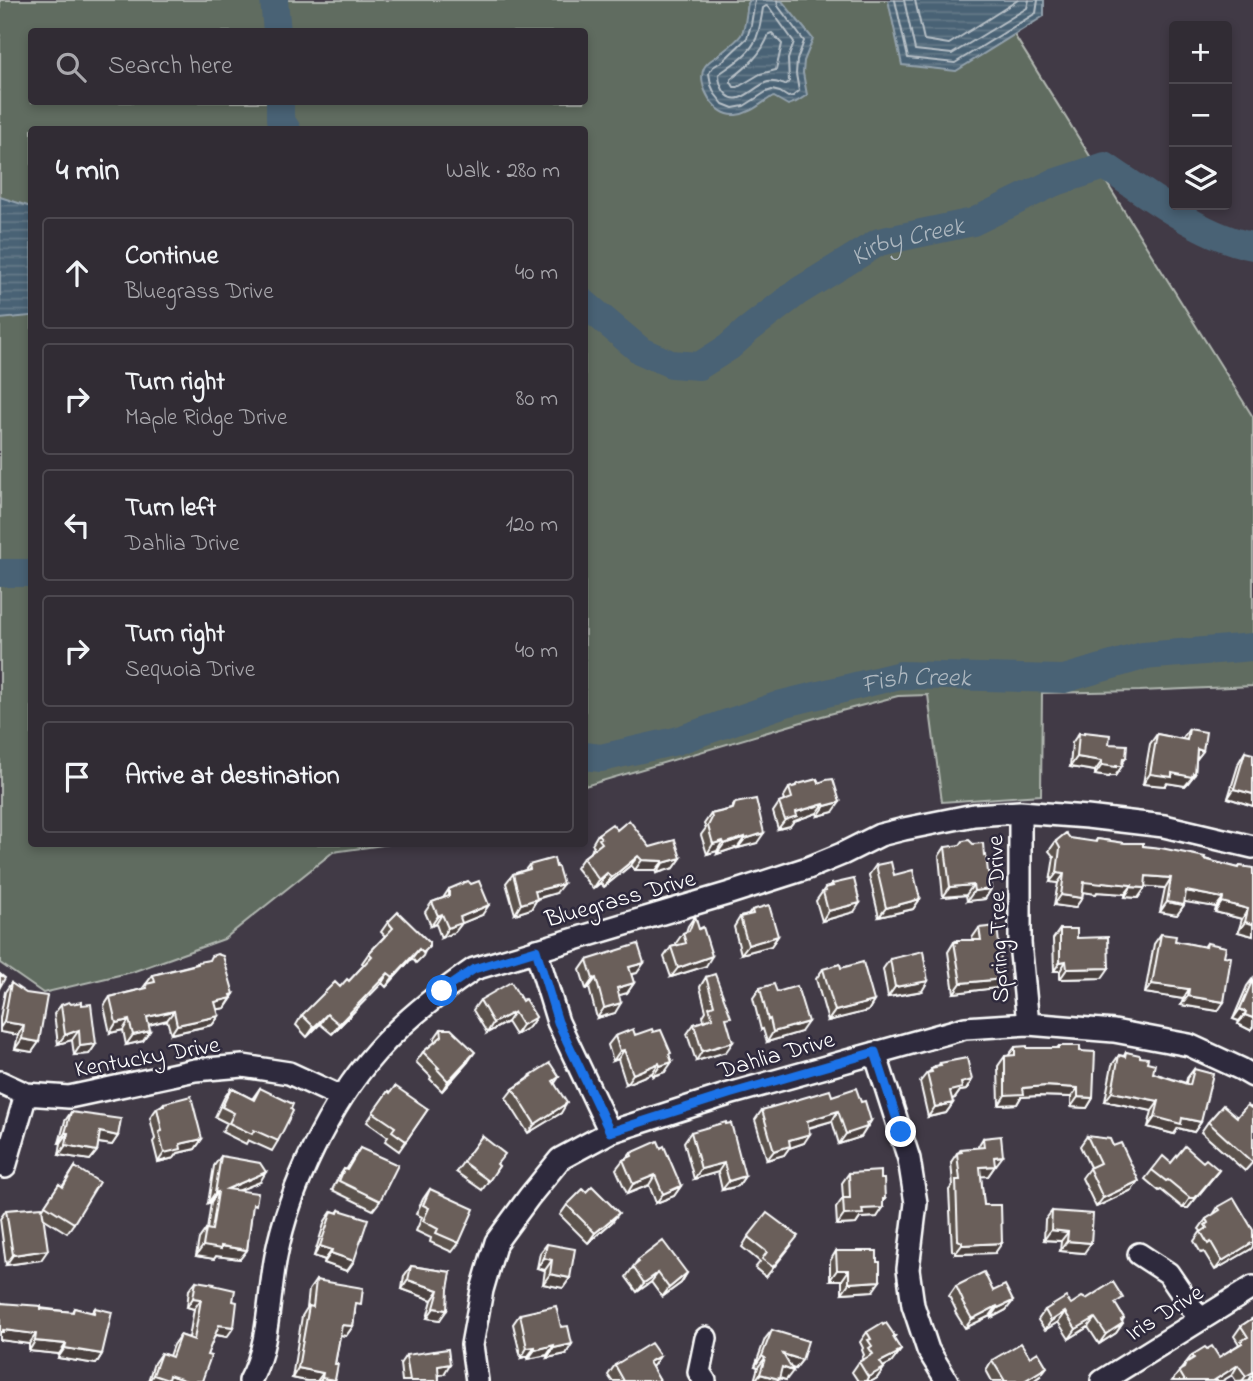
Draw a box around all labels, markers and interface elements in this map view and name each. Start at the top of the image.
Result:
map controls [1169,21,1232,210]
button: + [1169,21,1232,84]
search box [28,28,588,105]
icon: search [52,48,90,86]
text: Search here [108,48,233,86]
button: − [1169,84,1232,147]
button: layers [1169,147,1232,210]
text: 4 min [56,150,119,194]
text: Walk · 280 m [446,155,560,188]
water label: Kirby Creek [844,208,970,277]
text: Continue [125,238,218,276]
icon: ahead [58,254,96,292]
text: 40 m [515,257,558,290]
text: Bluegrass Drive [125,276,273,309]
text: Turn right [125,364,225,402]
icon: right [58,380,96,418]
text: 80 m [516,383,558,416]
text: Maple Ridge Drive [125,402,287,435]
text: Turn left [125,490,216,528]
icon: left [58,506,96,544]
text: 120 m [506,509,558,542]
text: Dahlia Drive [125,528,239,561]
text: Turn right [125,616,225,654]
icon: right [58,632,96,670]
text: 40 m [515,635,558,668]
text: Sequoia Drive [125,654,255,687]
water label: Fish Creek [857,659,973,706]
icon: arrive [58,758,96,796]
text: Arrive at destination [125,758,340,796]
street label: Spring Tree Drive [979,834,1020,1003]
street label: Bluegrass Drive [540,862,700,939]
route start [426,975,457,1006]
street label: Dahlia Drive [714,1023,839,1090]
street label: Kentucky Drive [72,1028,223,1089]
route end [885,1116,916,1147]
street label: Iris Drive [1120,1276,1211,1352]

